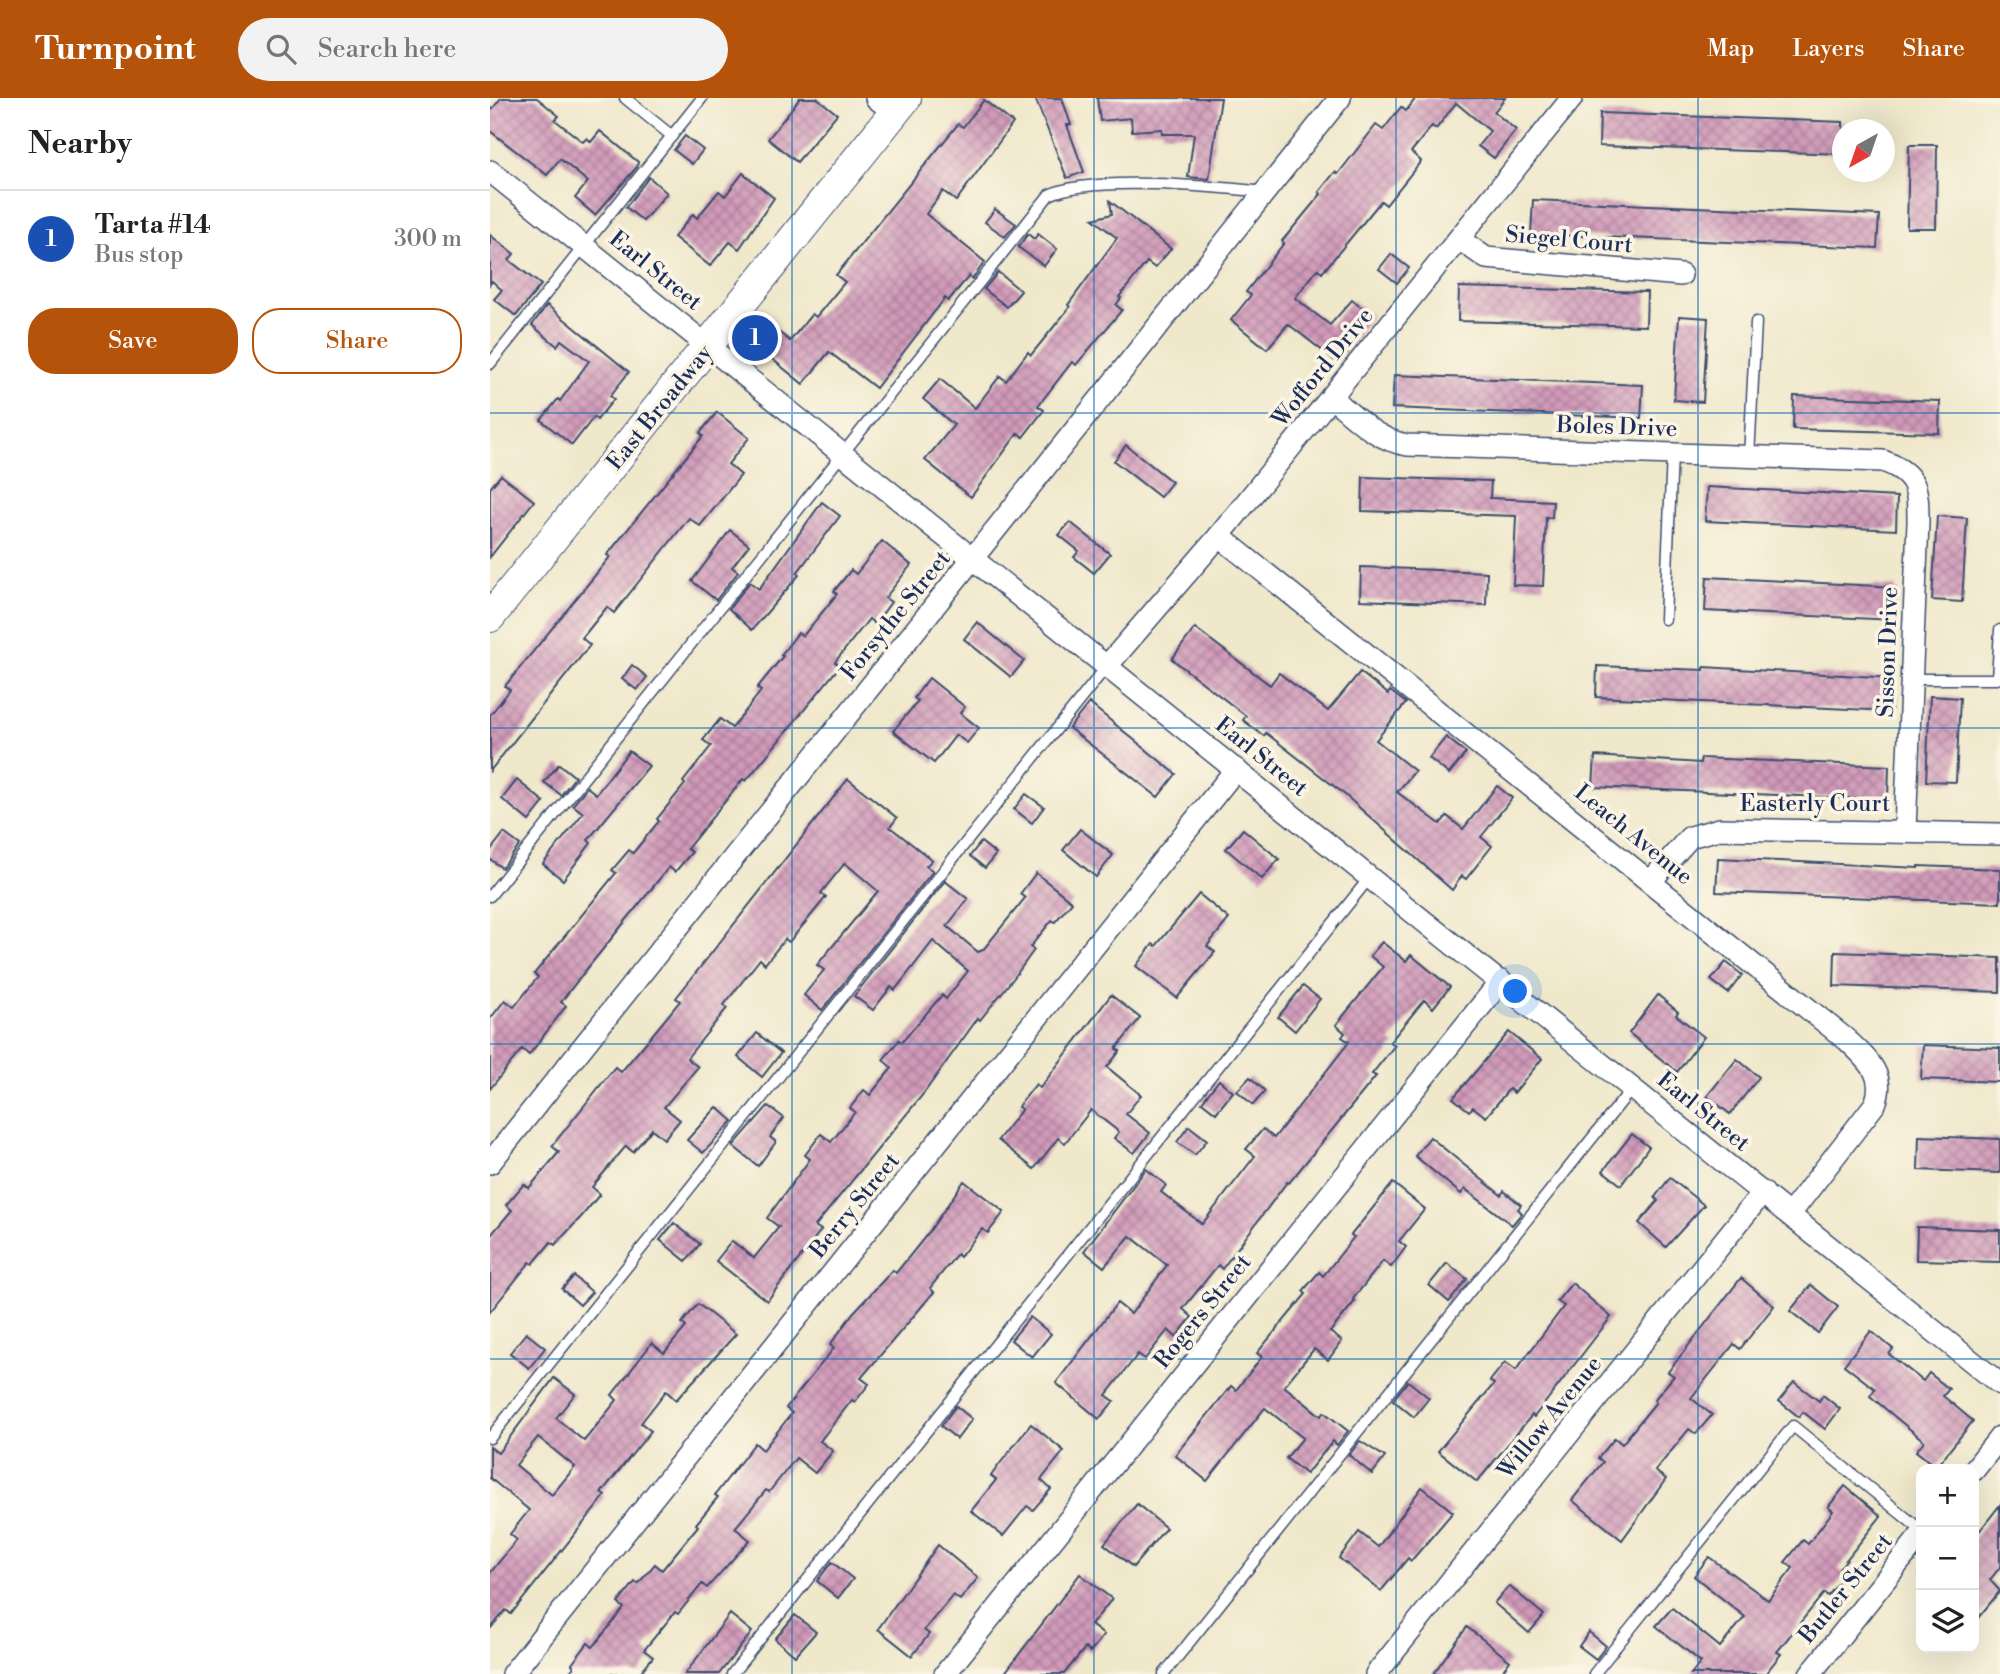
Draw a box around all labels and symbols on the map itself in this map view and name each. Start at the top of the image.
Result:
north arrow [1832,119,1895,182]
street label: Siegel Court [1504,220,1634,260]
street label: Earl Street [603,225,707,317]
street label: Wofford Drive [1266,302,1379,434]
pin: 1 [732,312,778,364]
street label: East Broadway [601,339,719,476]
street label: Boles Drive [1555,411,1678,443]
street label: Forsythe Street [835,545,957,686]
street label: Sisson Drive [1872,586,1904,718]
street label: Earl Street [1209,711,1313,803]
street label: Leach Avenue [1569,779,1698,891]
street label: Easterly Court [1740,790,1890,818]
your location [1498,974,1532,1008]
street label: Earl Street [1651,1066,1755,1158]
street label: Berry Street [803,1147,906,1265]
street label: Rogers Street [1148,1249,1257,1374]
street label: Willow Avenue [1491,1350,1608,1486]
street label: Butler Street [1792,1528,1899,1650]

